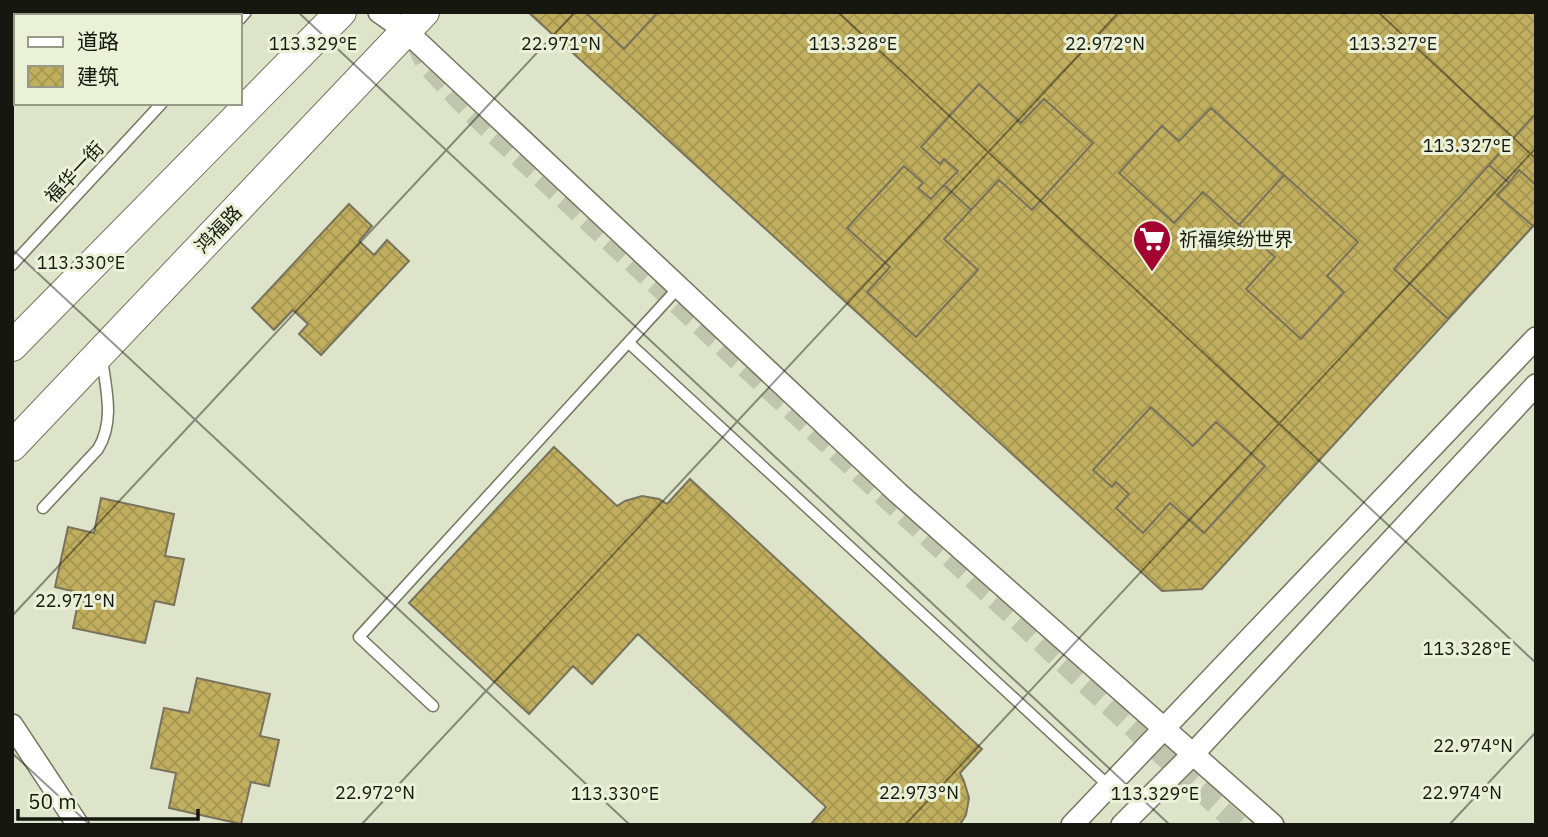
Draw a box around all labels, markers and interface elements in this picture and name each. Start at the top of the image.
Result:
legend [14,14,242,105]
text: 道路 [77,27,119,55]
text: 113.329°E [269,32,357,55]
text: 22.971°N [521,32,601,55]
text: 113.328°E [809,32,897,55]
text: 22.972°N [1065,32,1145,55]
text: 113.327°E [1349,32,1437,55]
text: 建筑 [77,62,119,90]
text: 113.327°E [1423,134,1511,157]
street label: 福华一街 [39,136,109,208]
street label: 鸿福路 [190,200,246,258]
supermarket icon: 祈福缤纷世界 [1131,218,1173,273]
place label: 祈福缤纷世界 [1179,227,1293,251]
text: 113.330°E [37,251,125,274]
text: 22.971°N [35,589,115,612]
text: 113.328°E [1423,637,1511,660]
text: 22.974°N [1433,734,1513,757]
scale bar [18,778,198,822]
text: 22.972°N [335,781,415,804]
text: 22.973°N [879,781,959,804]
text: 22.974°N [1422,781,1502,804]
text: 113.330°E [571,782,659,805]
text: 113.329°E [1111,782,1199,805]
text: 50 m [28,787,77,815]

